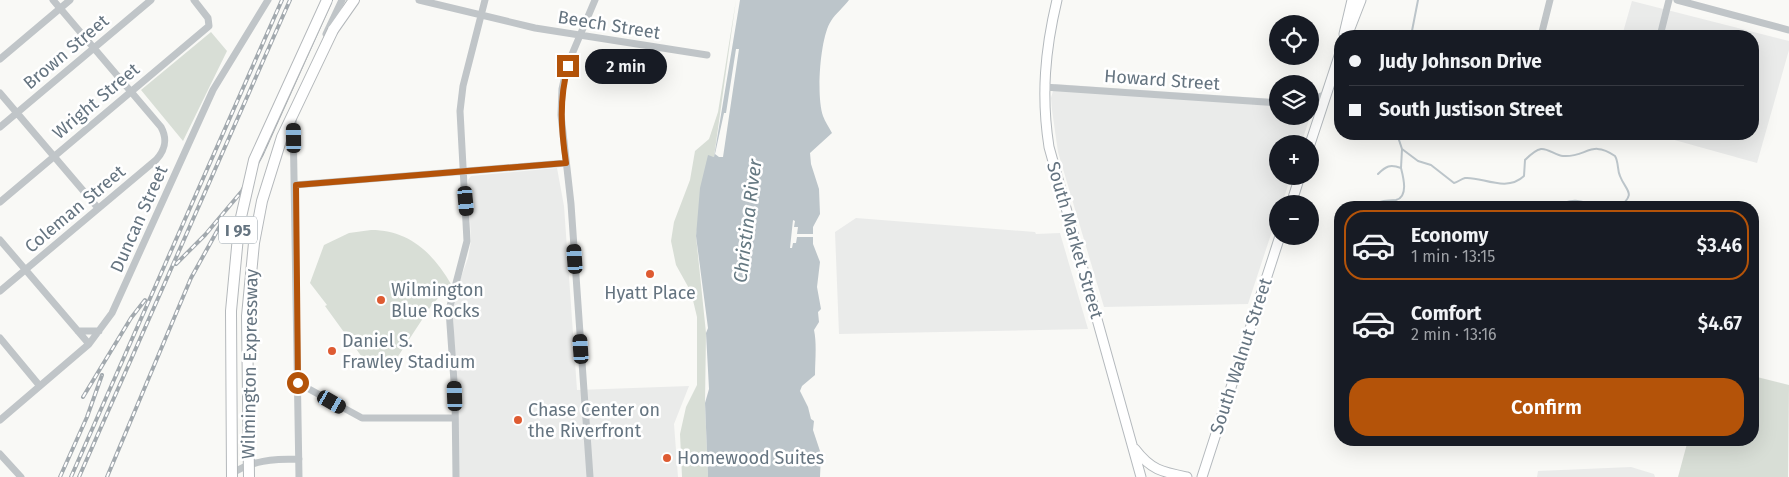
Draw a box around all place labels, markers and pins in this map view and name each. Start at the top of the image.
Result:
marker: Hyatt Place [644,268,656,280]
place label: Wilmington Blue Rocks [391,279,484,322]
place label: Hyatt Place [604,282,696,304]
marker: Wilmington Blue Rocks [375,294,387,306]
place label: Daniel S. Frawley Stadium [342,330,475,373]
marker: Daniel S. Frawley Stadium [326,345,338,357]
place label: Chase Center on the Riverfront [528,399,660,442]
marker: Chase Center on the Riverfront [512,414,524,426]
place label: Homewood Suites [677,447,824,469]
marker: Homewood Suites [661,452,673,464]

